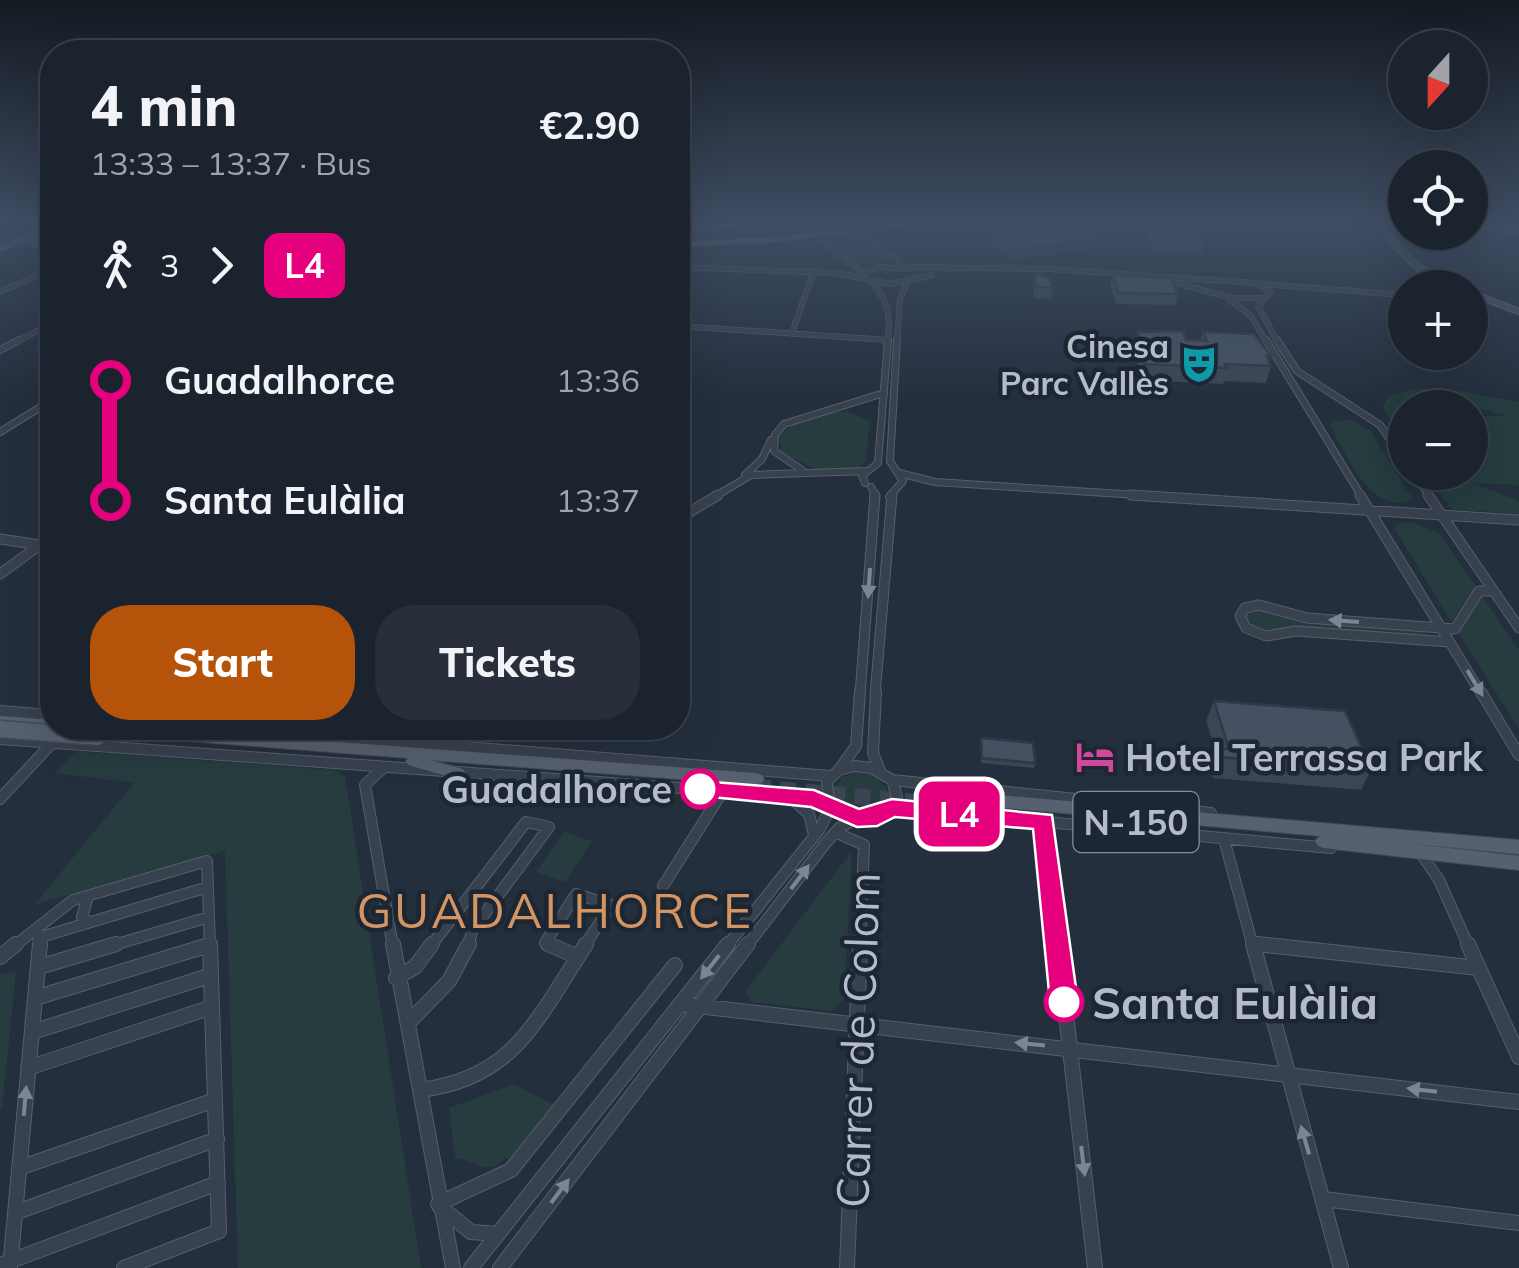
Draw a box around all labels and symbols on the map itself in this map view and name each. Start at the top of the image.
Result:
north arrow [1388,30,1488,130]
place label: Cinesa Parc Vallès [1000,326,1169,403]
theatre icon: Cinesa Parc Vallès [1178,343,1220,385]
one-way arrow [860,567,876,599]
one-way arrow [1327,613,1359,629]
one-way arrow [1466,669,1483,697]
place label: Hotel Terrassa Park [1125,733,1484,781]
hotel icon: Hotel Terrassa Park [1074,736,1116,778]
place label: Guadalhorce [441,765,672,813]
marker: Guadalhorce [681,770,719,808]
line badge: L4 [914,782,1004,846]
road number: N-150 [1074,792,1198,852]
one-way arrow [790,864,810,890]
street label: Carrer de Colom [823,871,891,1209]
district label: GUADALHORCE [356,880,754,940]
one-way arrow [700,954,721,979]
place label: Santa Eulàlia [1092,974,1378,1030]
marker: Santa Eulàlia [1045,983,1083,1021]
one-way arrow [1014,1035,1045,1051]
one-way arrow [1406,1082,1438,1098]
one-way arrow [17,1085,33,1117]
one-way arrow [1297,1125,1313,1156]
one-way arrow [1075,1146,1091,1178]
one-way arrow [549,1178,570,1204]

